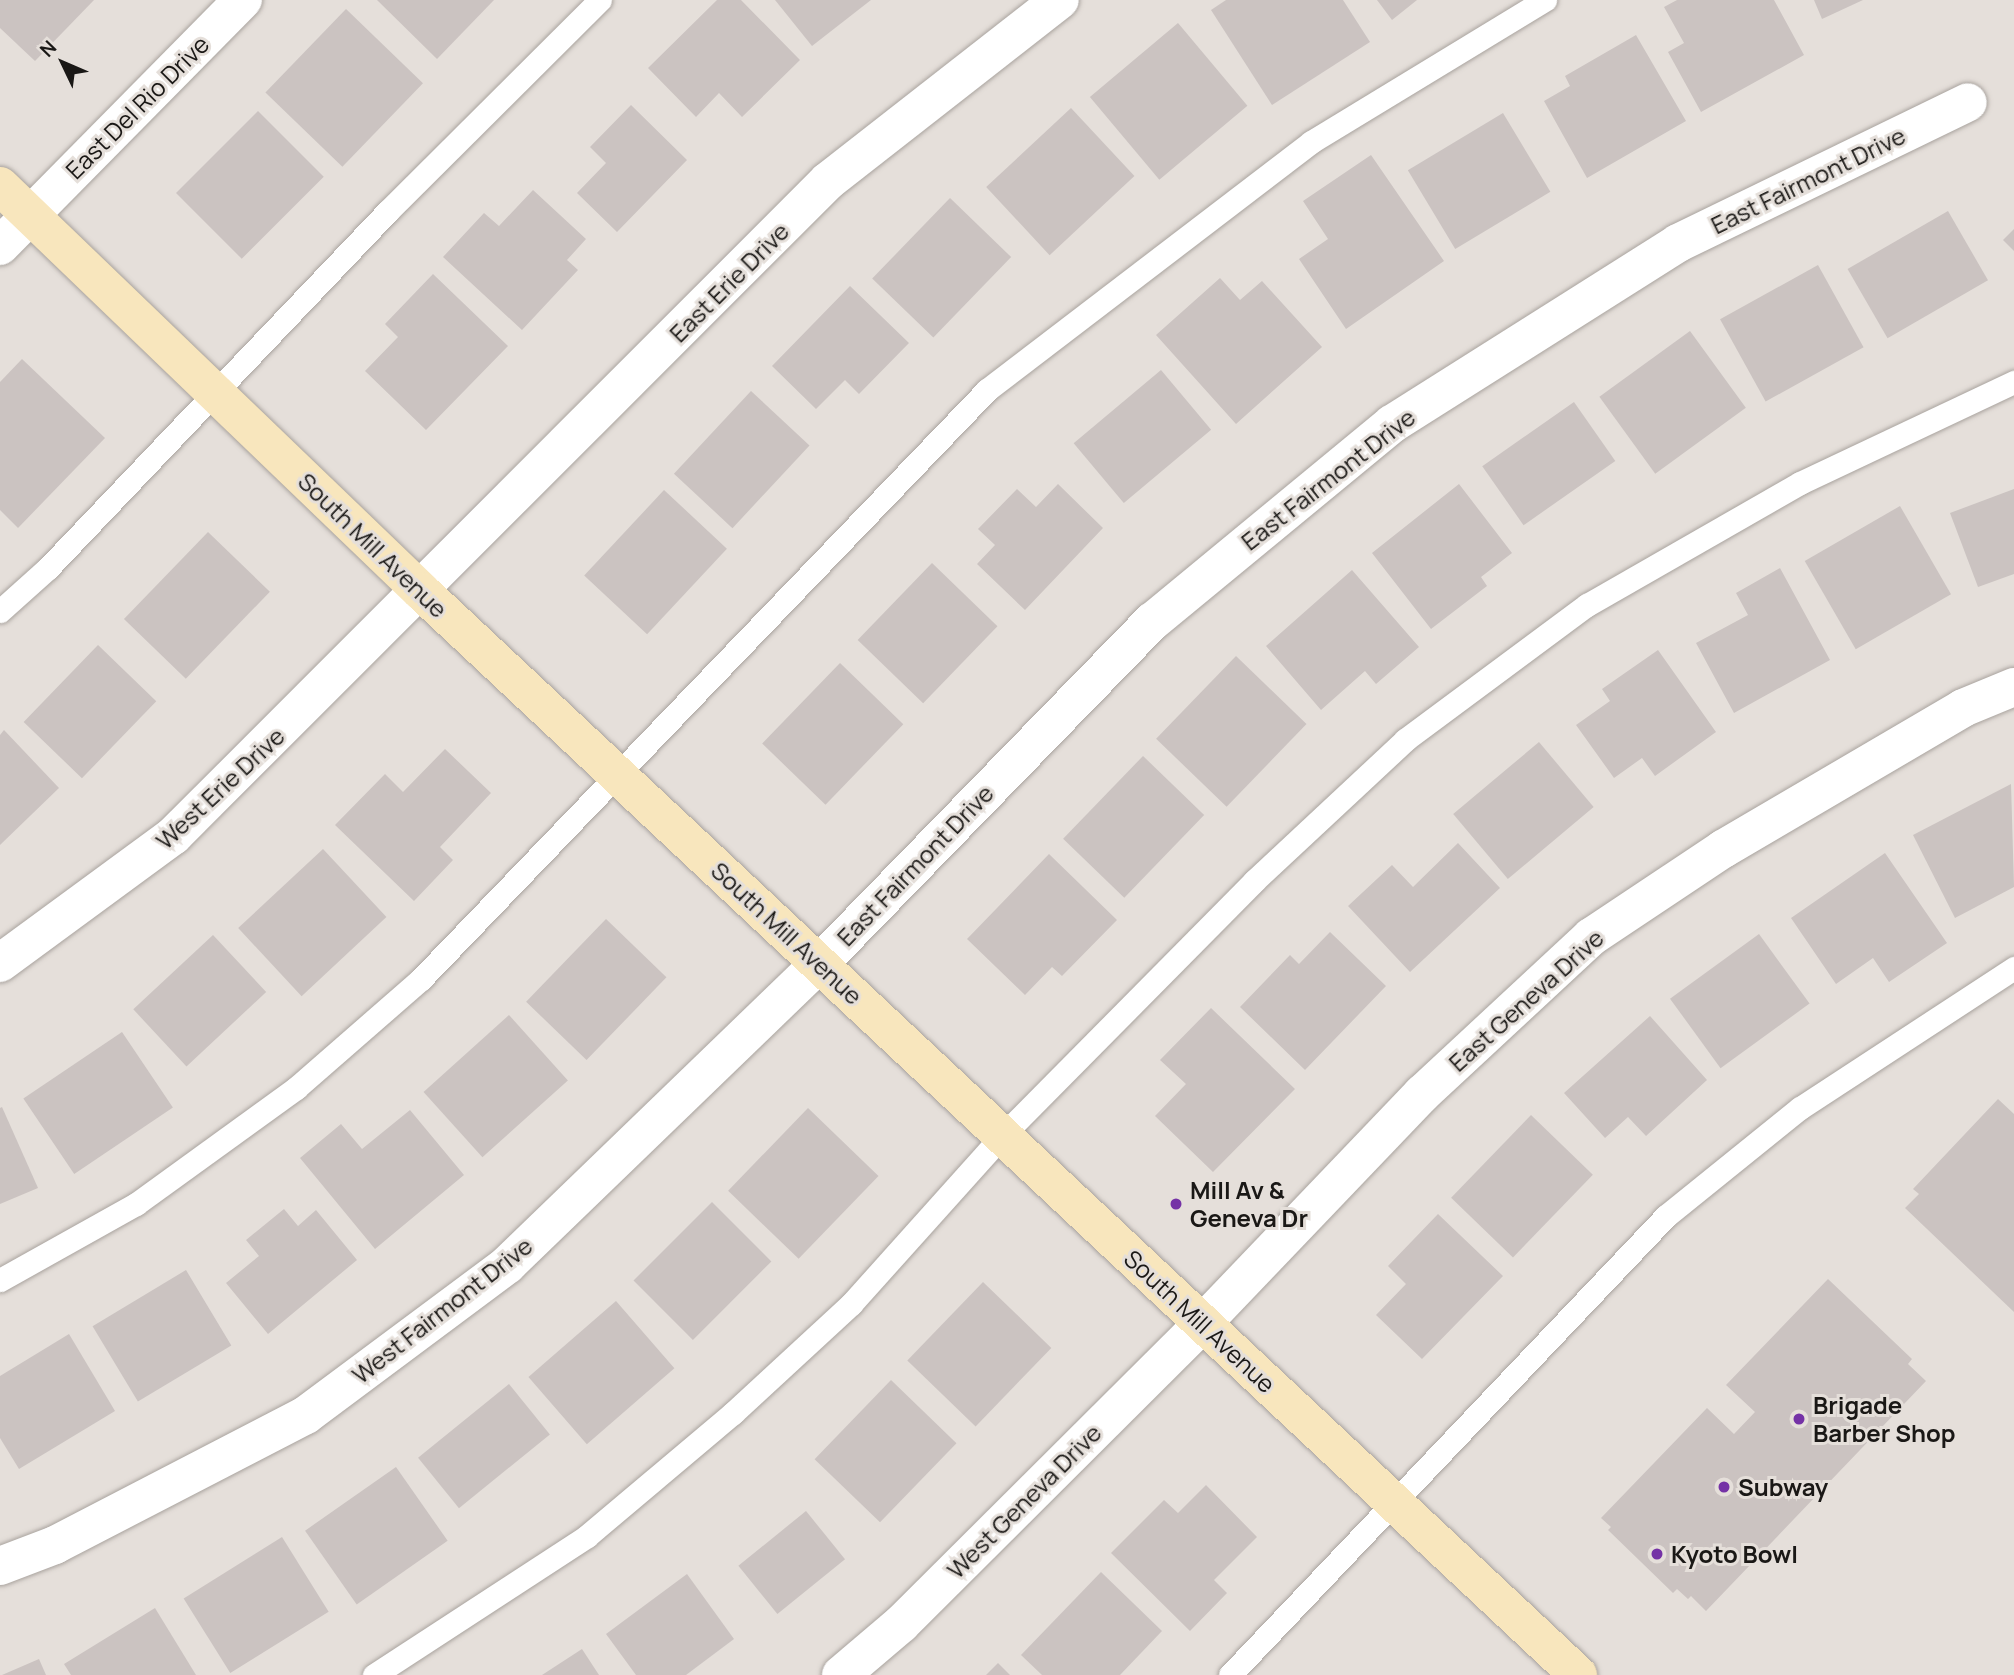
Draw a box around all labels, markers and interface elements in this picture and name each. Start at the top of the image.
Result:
north arrow [28,28,98,98]
street label: East Del Rio Drive [59,29,215,185]
text: N [34,34,62,62]
street label: East Fairmont Drive [1706,120,1910,240]
street label: East Erie Drive [663,216,795,348]
street label: East Fairmont Drive [1235,402,1421,556]
street label: South Mill Avenue [293,467,453,623]
street label: West Erie Drive [150,721,290,855]
street label: East Fairmont Drive [831,779,999,951]
street label: South Mill Avenue [706,856,868,1010]
street label: East Geneva Drive [1443,923,1609,1077]
place label: Mill Av & Geneva Dr [1190,1176,1308,1232]
marker: Mill Av & Geneva Dr [1168,1196,1184,1212]
street label: West Fairmont Drive [346,1231,538,1389]
street label: South Mill Avenue [1119,1244,1281,1398]
place label: Brigade Barber Shop [1813,1391,1956,1447]
marker: Brigade Barber Shop [1791,1411,1807,1427]
street label: West Geneva Drive [941,1418,1107,1584]
place label: Subway [1738,1473,1828,1501]
marker: Subway [1716,1479,1732,1495]
place label: Kyoto Bowl [1671,1540,1798,1568]
marker: Kyoto Bowl [1649,1546,1665,1562]

